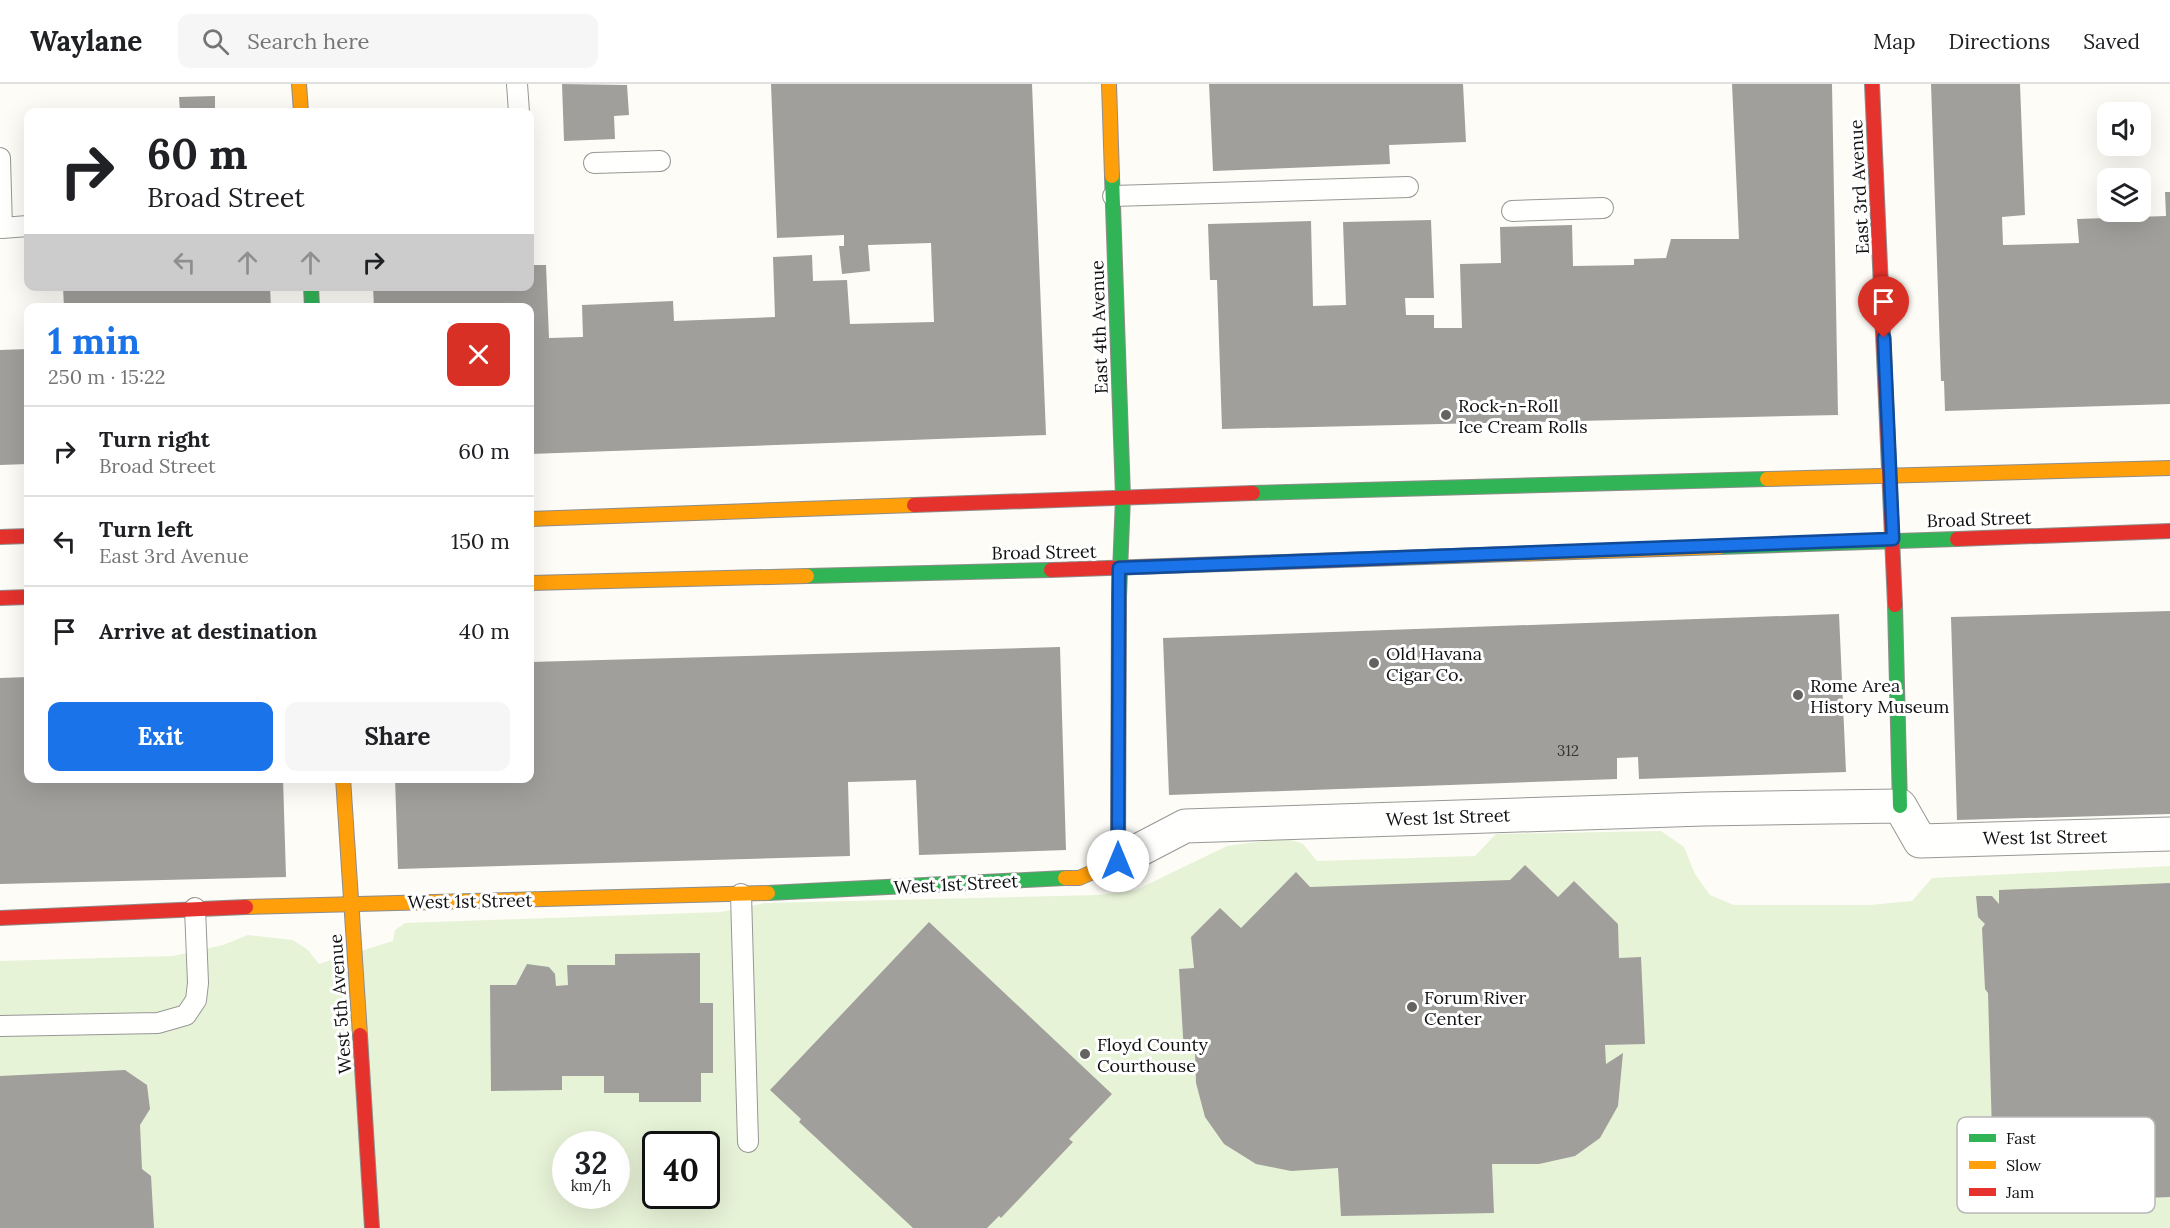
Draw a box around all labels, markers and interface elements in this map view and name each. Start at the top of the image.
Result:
search box [178,14,598,68]
text: Waylane [30,23,142,59]
icon: search [199,25,232,58]
text: Search here [247,27,370,55]
text: Map [1873,28,1916,55]
text: Directions [1949,28,2050,55]
text: Saved [2083,28,2140,55]
map controls [2097,102,2151,222]
button: sound [2097,102,2151,156]
street label: East 3rd Avenue [1844,119,1874,255]
text: 60 m [147,127,248,181]
icon: right [48,132,126,210]
button: layers [2097,168,2151,222]
text: Broad Street [147,180,305,214]
icon: left [168,246,201,279]
icon: ahead [231,246,264,279]
icon: ahead [294,246,327,279]
icon: right [357,246,390,279]
street label: East 4th Avenue [1085,259,1113,394]
pin [1858,276,1909,338]
icon: arrive [1867,285,1900,318]
text: 1 min [48,318,140,364]
button: close [447,323,510,386]
text: 250 m · 15:22 [48,364,165,389]
place label: Rock-n-Roll Ice Cream Rolls [1458,394,1588,438]
marker: Rock-n-Roll Ice Cream Rolls [1439,408,1453,422]
text: Turn right [99,425,210,453]
icon: right [48,435,81,468]
text: 60 m [458,437,510,465]
text: Broad Street [99,453,216,478]
street label: Broad Street [1926,506,2032,532]
text: Turn left [99,515,193,543]
icon: left [48,525,81,558]
text: 150 m [451,527,510,555]
street label: Broad Street [991,540,1097,564]
text: East 3rd Avenue [99,543,249,568]
icon: arrive [48,615,81,648]
text: Arrive at destination [99,617,317,645]
text: 40 m [459,617,510,645]
place label: Old Havana Cigar Co. [1386,642,1482,686]
marker: Old Havana Cigar Co. [1367,656,1381,670]
place label: Rome Area History Museum [1810,674,1949,718]
marker: Rome Area History Museum [1791,688,1805,702]
button: Exit [48,702,273,771]
button: Share [285,702,510,771]
house number: 312 [1557,741,1579,760]
street label: West 1st Street [1385,803,1511,831]
street label: West 1st Street [1982,824,2108,850]
position arrow [1086,829,1150,893]
street label: West 1st Street [893,869,1019,899]
street label: West 1st Street [407,888,533,914]
street label: West 5th Avenue [324,933,356,1075]
place label: Forum River Center [1424,986,1527,1030]
marker: Forum River Center [1405,1000,1419,1014]
place label: Floyd County Courthouse [1097,1033,1209,1077]
marker: Floyd County Courthouse [1078,1047,1092,1061]
legend [1957,1117,2155,1213]
text: Fast [2006,1128,2037,1148]
speed limit sign: 40 [642,1131,720,1209]
text: 32 [575,1144,607,1182]
text: Slow [2006,1155,2042,1175]
text: km/h [571,1176,611,1195]
text: Jam [2005,1182,2034,1202]

